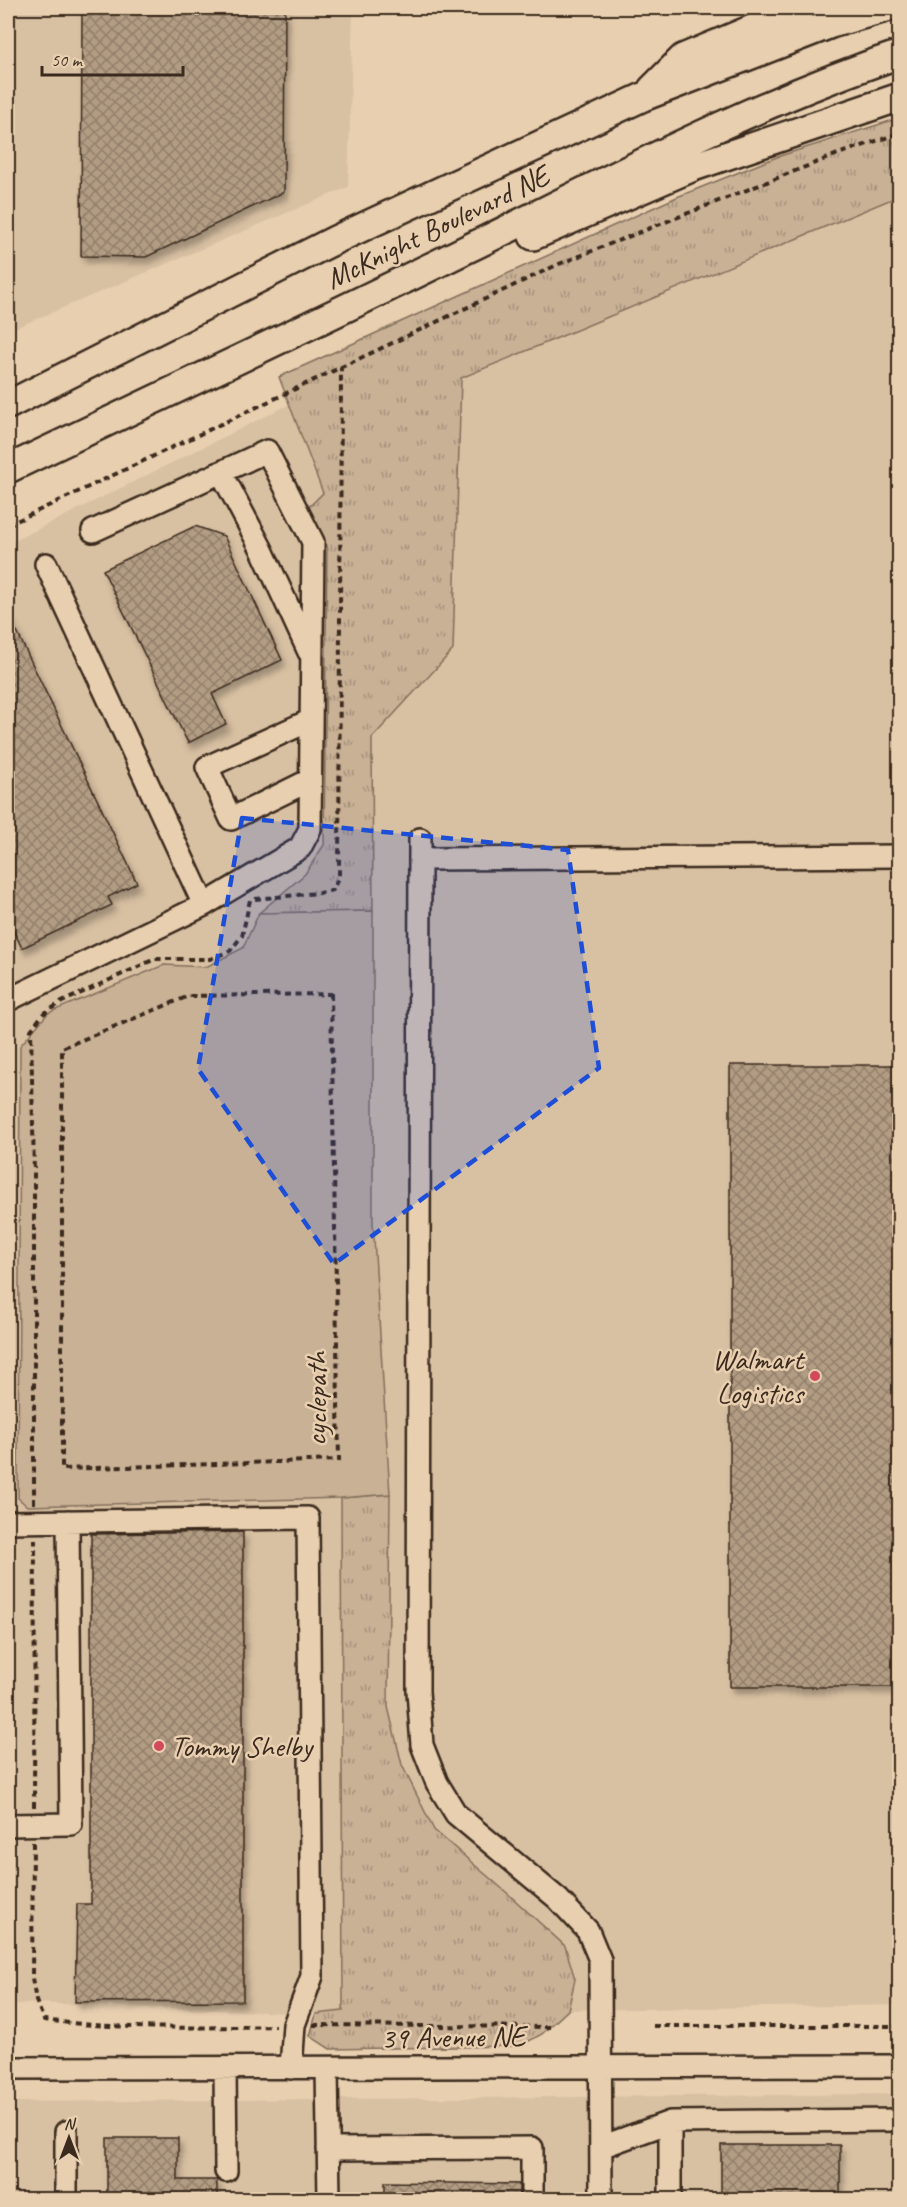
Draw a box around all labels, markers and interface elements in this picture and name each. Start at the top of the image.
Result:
scale bar [42,39,183,77]
text: 50 m [51,49,84,71]
street label: McKnight Boulevard NE [319,155,559,298]
place label: Walmart Logistics [712,1340,806,1412]
street label: cyclepath [297,1350,335,1446]
marker: Walmart Logistics [808,1369,822,1383]
place label: Tommy Shelby [171,1727,315,1765]
marker: Tommy Shelby [152,1739,166,1753]
street label: 39 Avenue NE [381,2017,530,2057]
north arrow [39,2108,99,2168]
text: N [64,2114,77,2134]

